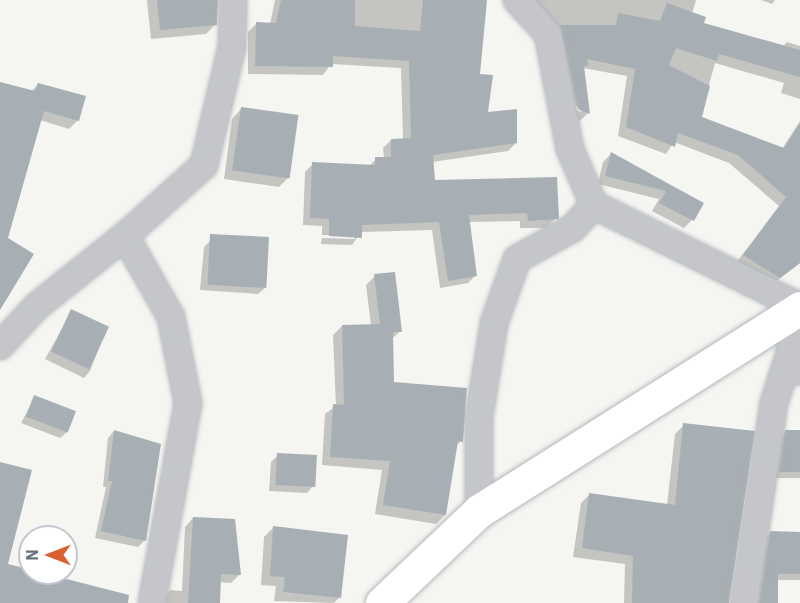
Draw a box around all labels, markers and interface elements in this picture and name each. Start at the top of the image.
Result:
north arrow [18,525,78,585]
text: N [22,549,42,561]

